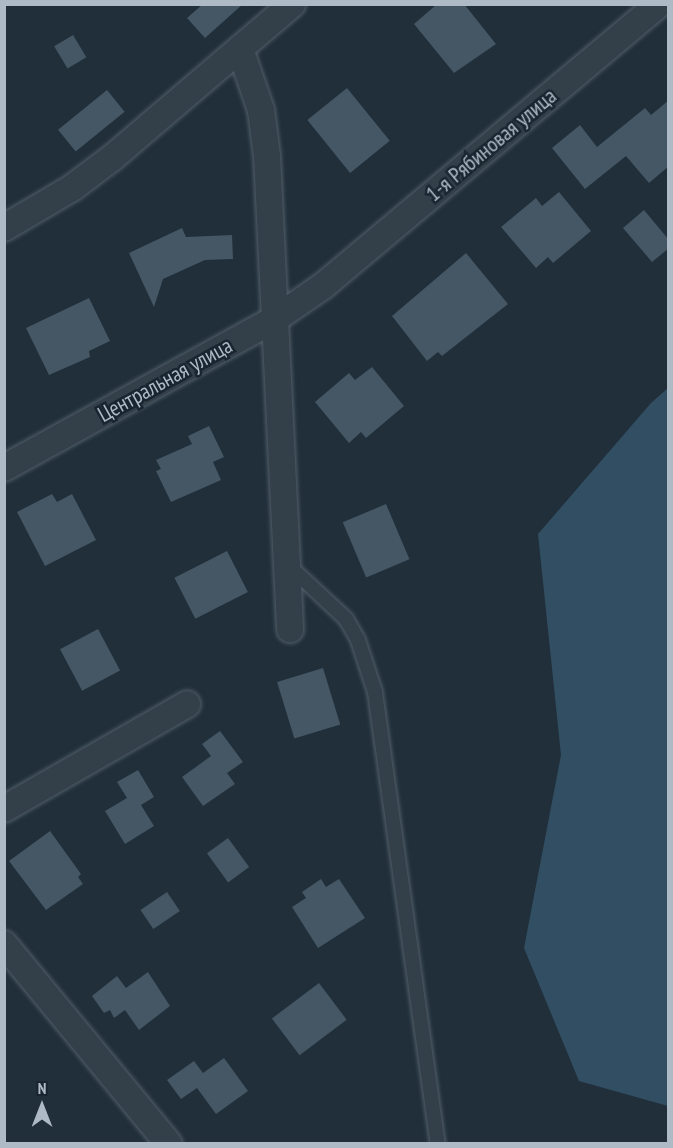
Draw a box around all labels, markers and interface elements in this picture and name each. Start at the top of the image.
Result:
street label: 1-я Рябиновая улица [420,83,562,207]
street label: Центральная улица [93,332,237,428]
north arrow [12,1076,72,1136]
text: N [38,1078,46,1098]

